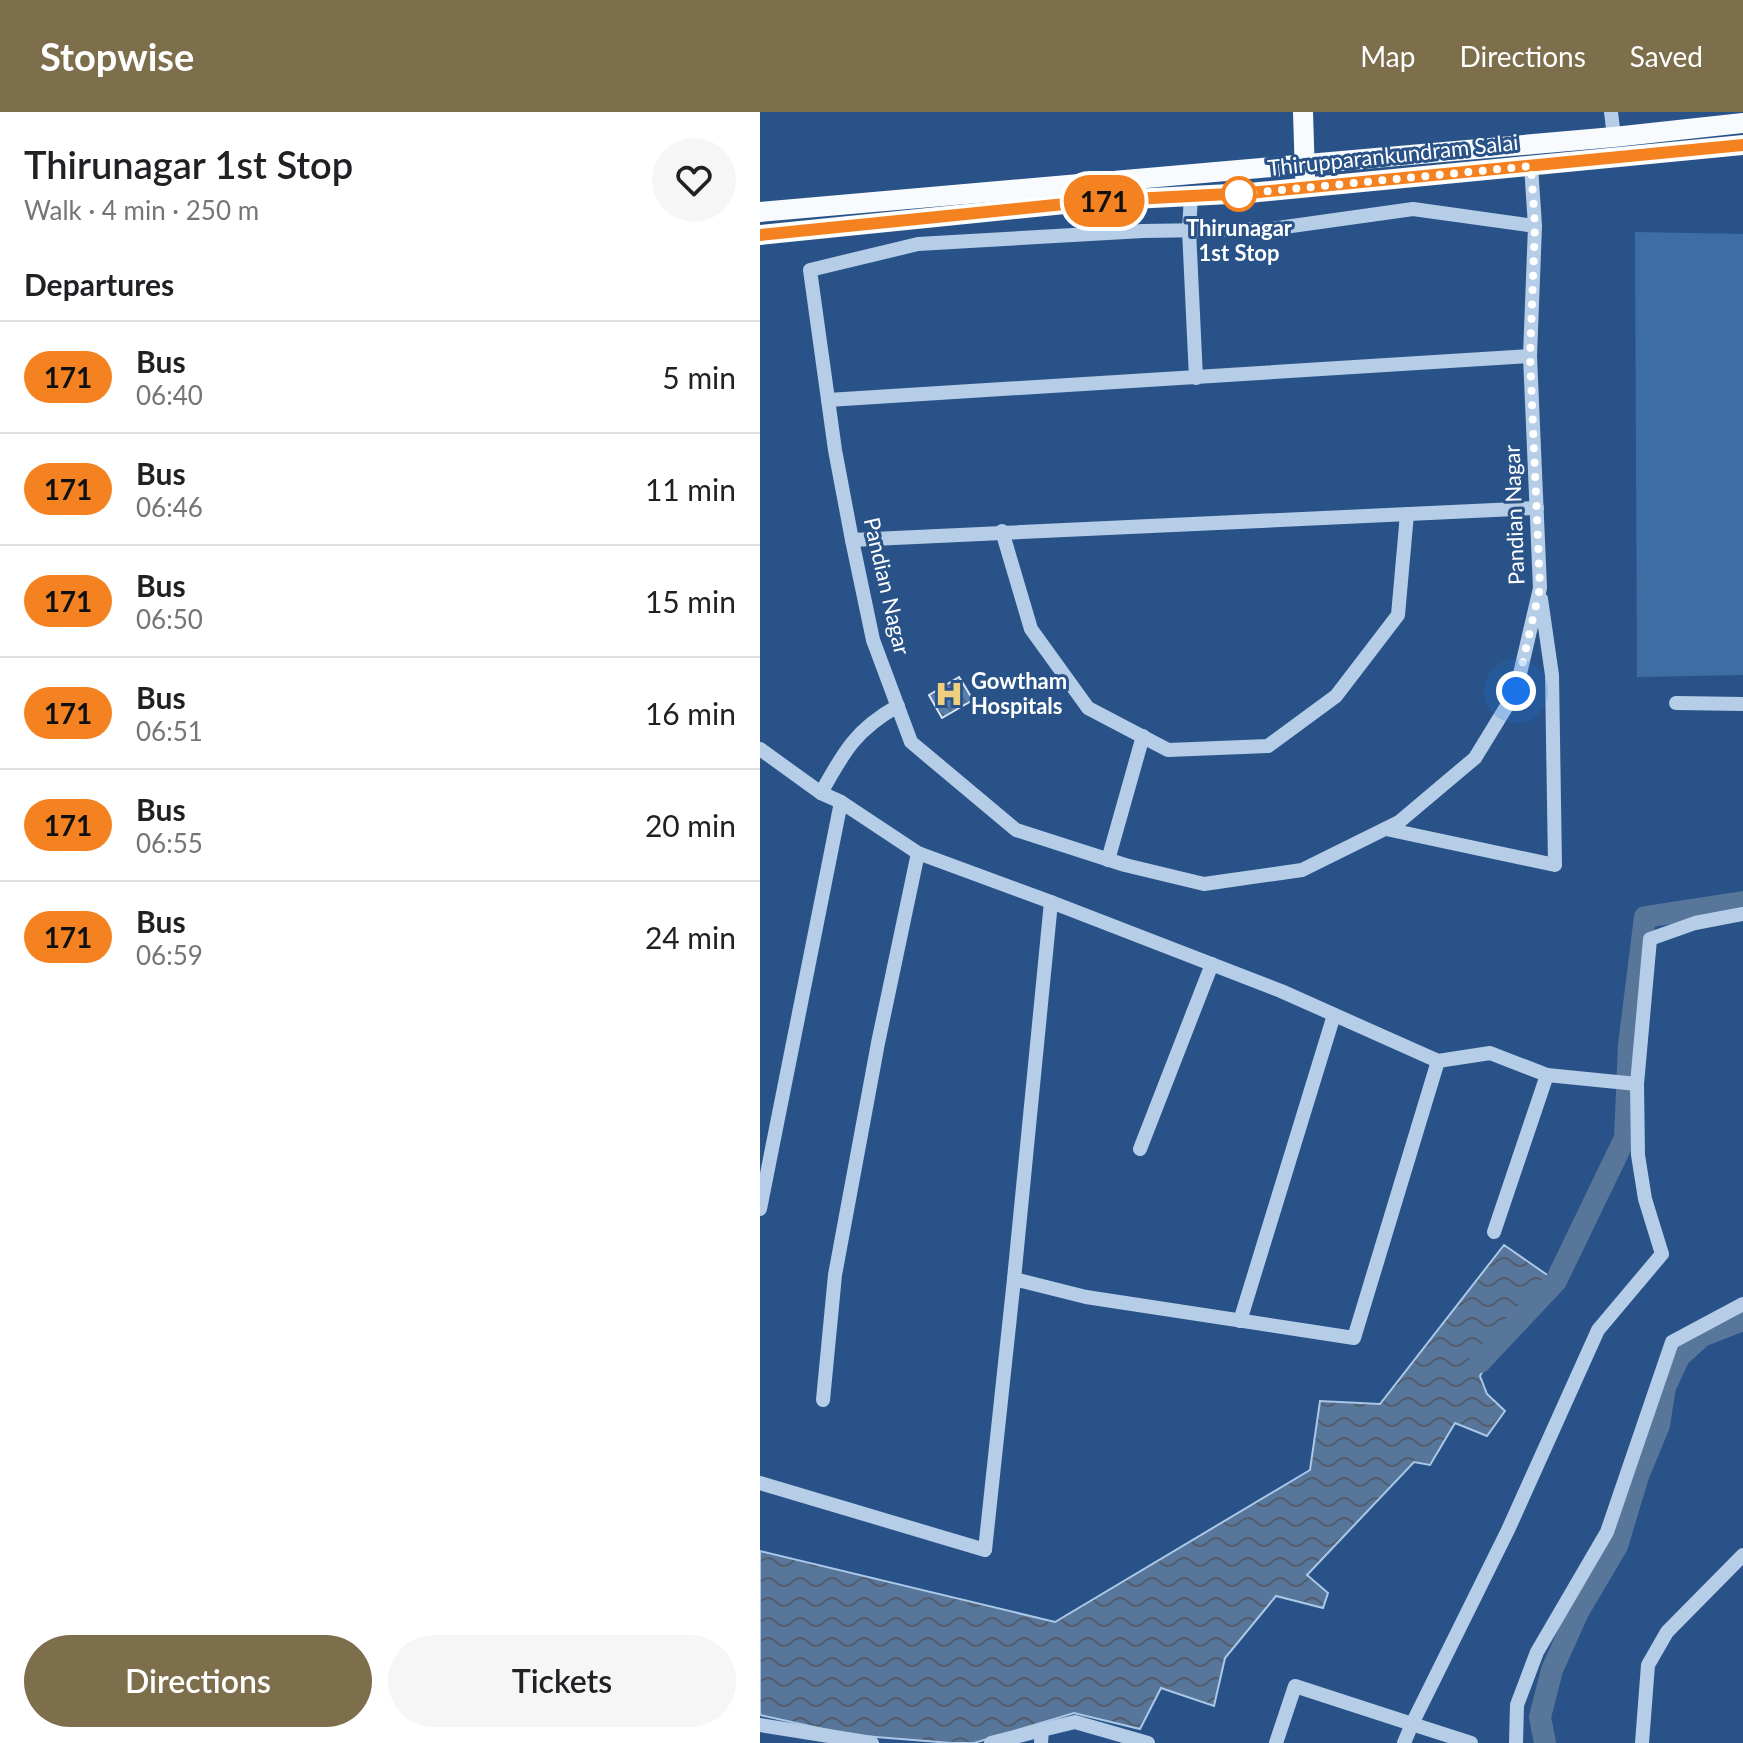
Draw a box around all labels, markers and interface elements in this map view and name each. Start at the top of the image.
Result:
text: Stopwise [40,33,194,79]
text: Map [1360,39,1415,73]
text: Directions [1459,39,1586,73]
text: Saved [1630,39,1703,73]
street label: Thirupparankundram Salai [1266,128,1520,181]
button: heart [652,138,736,222]
text: Thirunagar 1st Stop [24,141,353,187]
line badge: 171 [1058,175,1150,227]
marker: Thirunagar 1st Stop [1222,177,1256,211]
text: 171 [1080,184,1128,218]
text: Walk · 4 min · 250 m [24,194,259,226]
place label: Thirunagar 1st Stop [1186,214,1293,266]
text: Departures [24,266,174,302]
text: Bus [136,343,186,379]
text: 5 min [662,359,736,395]
text: 171 [44,360,92,394]
text: 06:40 [136,379,203,411]
street label: Pandian Nagar [1498,444,1529,586]
text: Bus [136,455,186,491]
text: 11 min [645,471,736,507]
text: 171 [44,472,92,506]
text: 06:46 [136,491,203,523]
street label: Pandian Nagar [859,515,916,657]
text: Bus [136,567,186,603]
text: 15 min [645,583,736,619]
text: 171 [44,584,92,618]
text: 06:50 [136,603,203,635]
place label: Gowtham Hospitals [971,667,1067,719]
your location [1496,671,1536,711]
text: Bus [136,679,186,715]
hospital icon: Gowtham Hospitals [934,679,964,709]
text: 16 min [645,695,736,731]
text: 171 [44,696,92,730]
text: 06:51 [136,715,203,747]
text: Bus [136,791,186,827]
text: 20 min [645,807,736,843]
text: 171 [44,808,92,842]
text: 06:55 [136,827,203,859]
text: Bus [136,903,186,939]
text: 24 min [645,919,736,955]
text: 171 [44,920,92,954]
text: 06:59 [136,939,203,971]
button: Directions [24,1635,372,1727]
button: Tickets [388,1635,736,1727]

